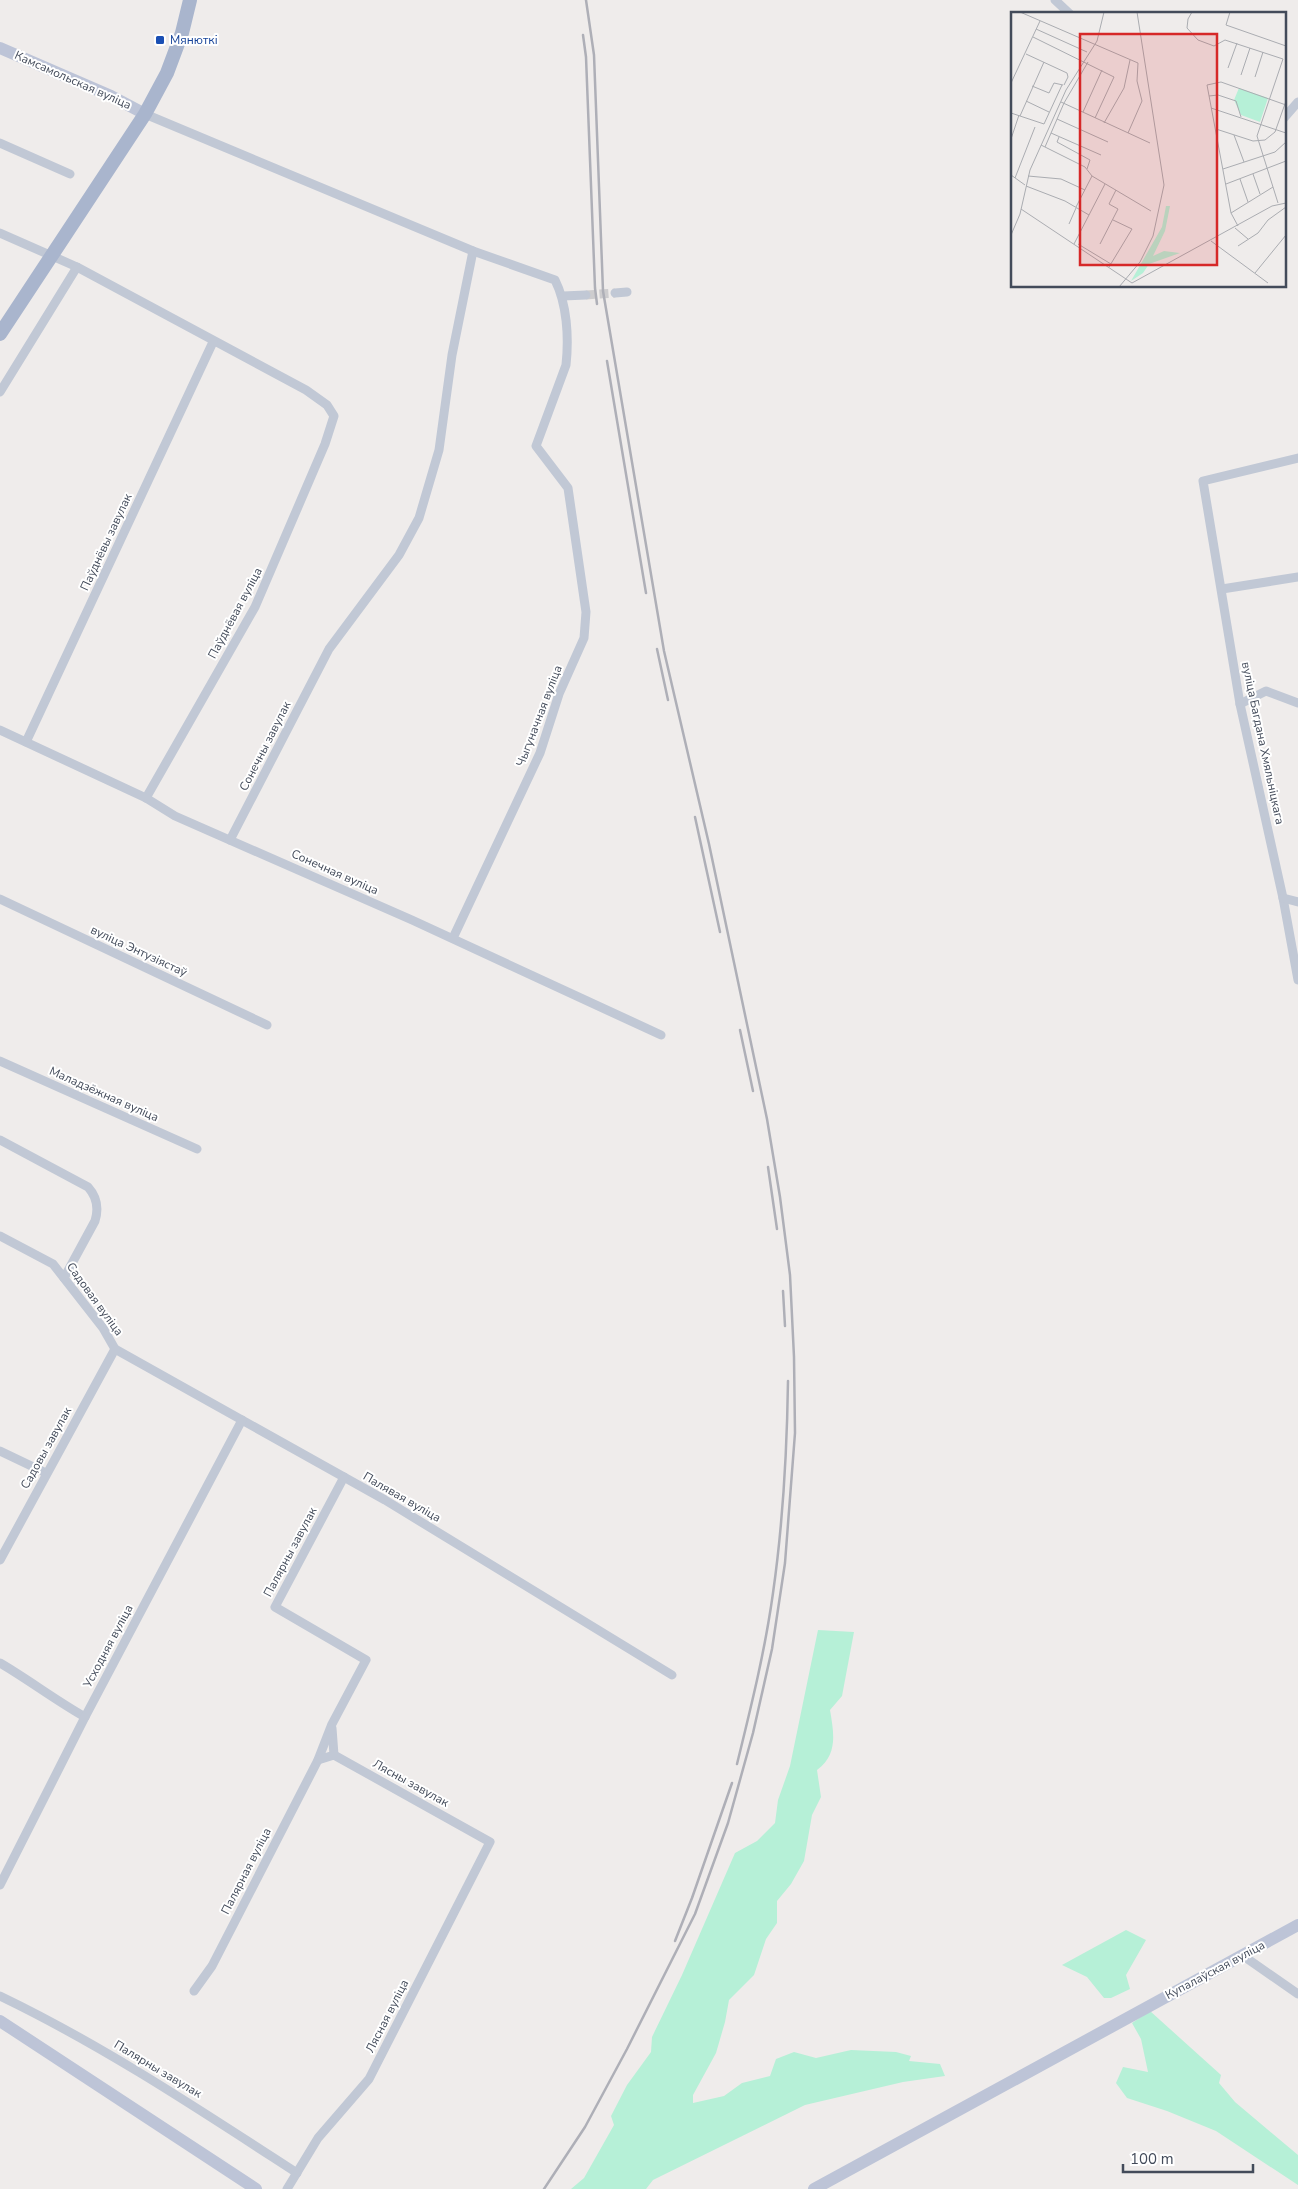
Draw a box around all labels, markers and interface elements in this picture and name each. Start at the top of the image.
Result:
inset map [1011,12,1286,288]
place label: Мянюткі [170,32,218,48]
marker: Мянюткі [154,34,166,46]
street label: Камсамольская вуліца [12,47,134,113]
street label: Паўднёвы завулак [76,490,136,593]
street label: Паўднёвая вуліца [204,565,266,661]
street label: вуліца Багдана Хмяльніцкага [1238,660,1288,826]
street label: Чыгуначная вуліца [512,663,566,769]
street label: Сонечны завулак [236,698,295,793]
street label: Сонечная вуліца [289,846,381,898]
street label: вуліца Энтузіястаў [88,922,191,981]
street label: Маладзёжная вуліца [47,1063,161,1125]
street label: Садовая вуліца [63,1259,127,1339]
street label: Садовы завулак [17,1404,75,1492]
street label: Палявая вуліца [360,1468,444,1526]
street label: Палярны завулак [260,1504,321,1600]
street label: Усходняя вуліца [79,1602,137,1691]
street label: Лясны завулак [370,1756,452,1811]
street label: Палярная вуліца [217,1825,275,1917]
street label: Купалаўская вуліца [1162,1937,1268,2003]
street label: Лясная вуліца [362,1977,412,2055]
street label: Палярны завулак [111,2037,205,2102]
scale bar [1123,2142,1253,2174]
text: 100 m [1130,2149,1174,2169]

